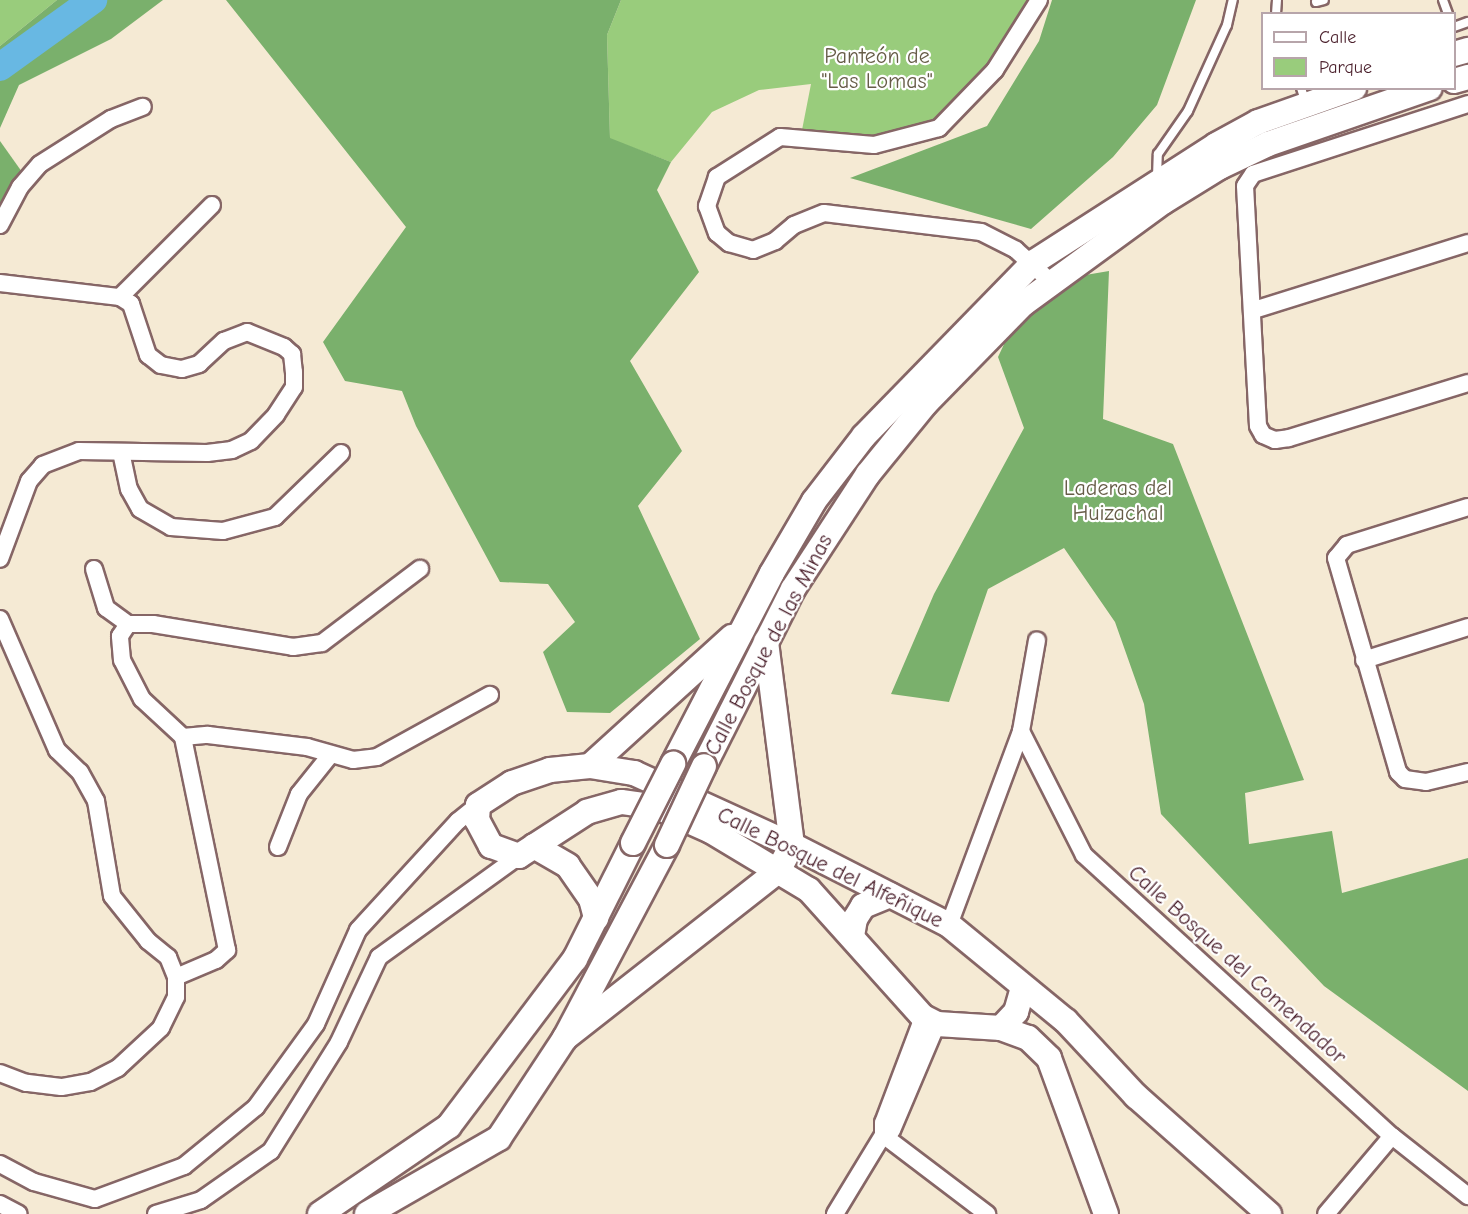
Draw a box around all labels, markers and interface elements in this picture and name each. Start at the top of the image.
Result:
legend [1261,12,1456,90]
text: Calle [1319,27,1356,48]
park label: Panteón de "Las Lomas" [821,43,933,94]
text: Parque [1319,57,1372,78]
park label: Laderas del Huizachal [1064,475,1172,526]
street label: Calle Bosque de las Minas [699,530,839,760]
street label: Calle Bosque del Alfeñique [713,802,947,934]
street label: Calle Bosque del Comendador [1122,860,1352,1070]

